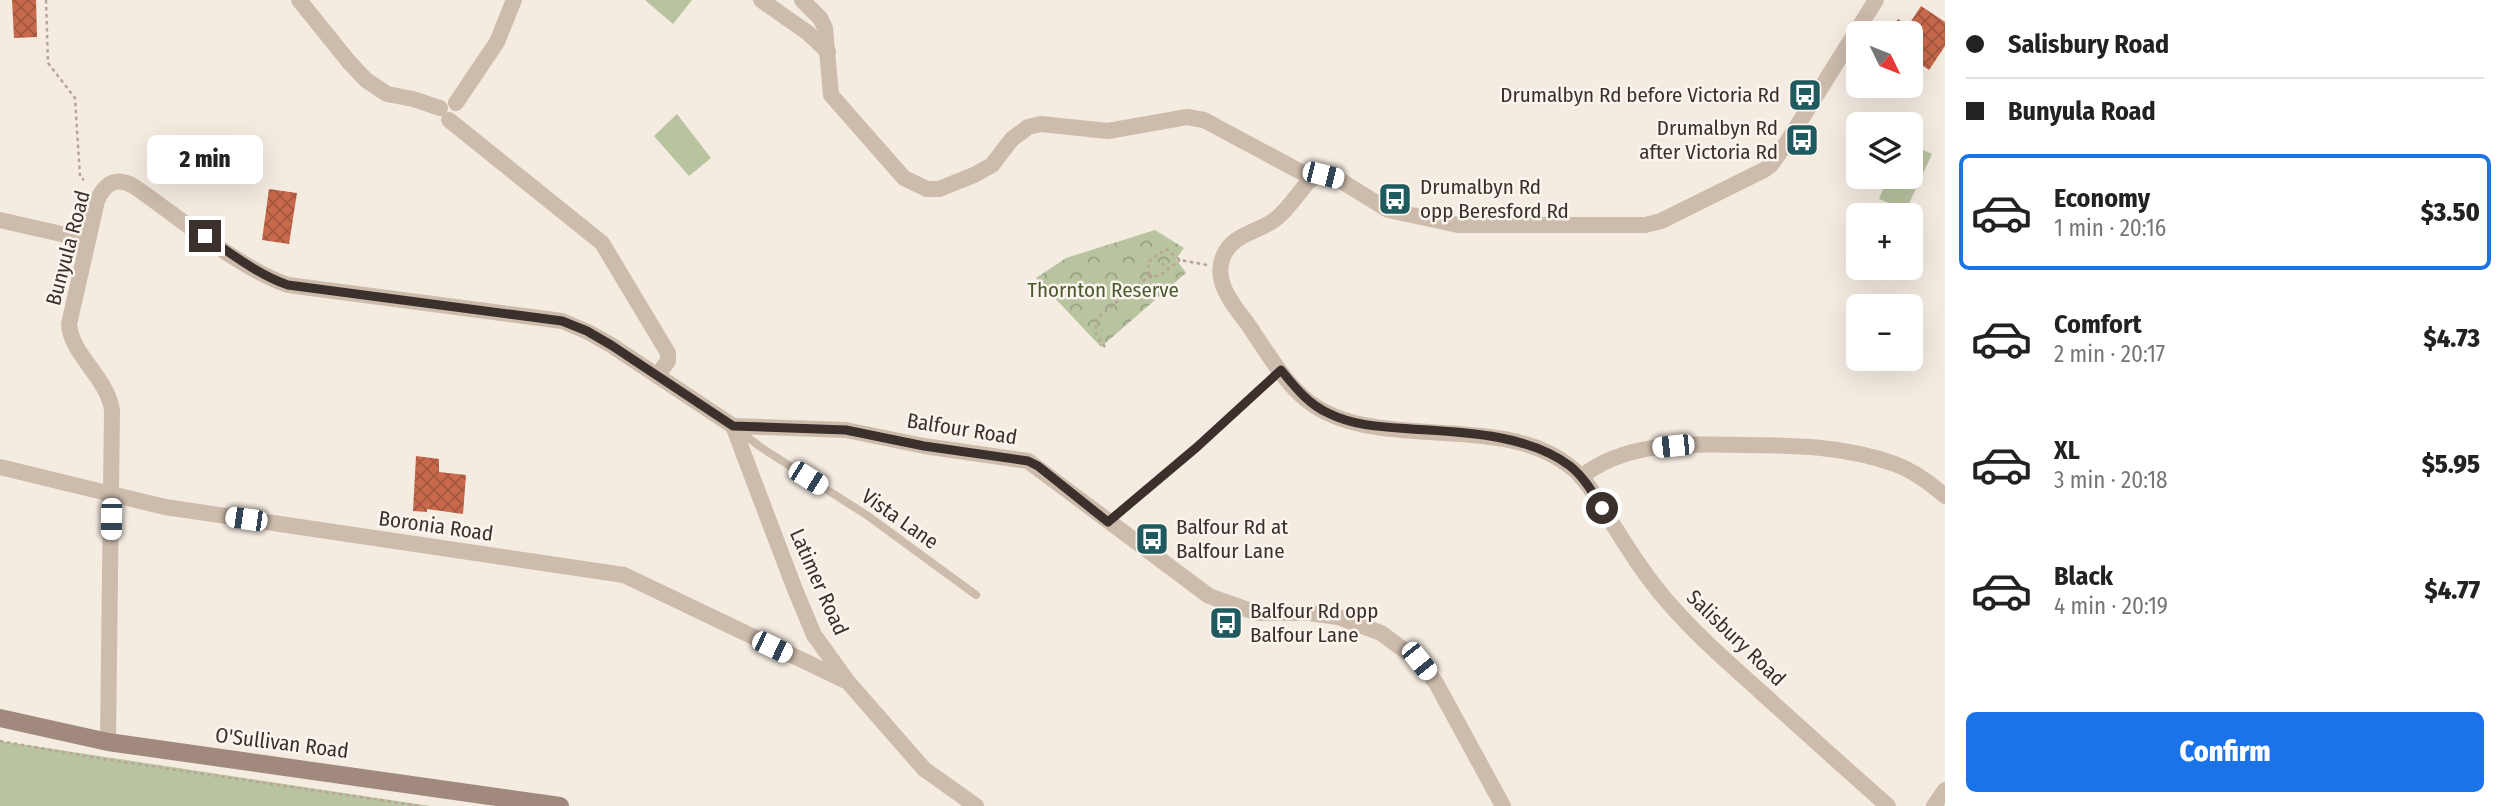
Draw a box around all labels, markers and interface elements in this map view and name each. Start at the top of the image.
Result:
north arrow [1846,21,1923,98]
map controls [1846,21,1923,371]
text: Salisbury Road [2008,29,2169,60]
bus stop icon: Drumalbyn Rd before Victoria Rd [1786,76,1824,114]
place label: Drumalbyn Rd before Victoria Rd [1500,82,1780,108]
text: Bunyula Road [2008,96,2156,127]
button: layers [1846,112,1923,189]
place label: Drumalbyn Rd after Victoria Rd [1639,115,1778,165]
bus stop icon: Drumalbyn Rd after Victoria Rd [1783,121,1821,159]
callout: 2 min [147,134,263,184]
text: 2 min [180,145,230,173]
car [1301,160,1346,190]
place label: Drumalbyn Rd opp Beresford Rd [1420,174,1569,224]
bus stop icon: Drumalbyn Rd opp Beresford Rd [1376,180,1414,218]
icon: car [1970,181,2033,244]
text: Economy [2054,183,2150,214]
street label: Bunyula Road [40,188,96,308]
text: $3.50 [2421,197,2480,228]
button: + [1846,203,1923,280]
text: 1 min · 20:16 [2054,214,2166,242]
route end [189,220,221,252]
park label: Thornton Reserve [1027,277,1179,303]
button: − [1846,294,1923,371]
icon: car [1970,307,2033,370]
text: Comfort [2054,309,2142,340]
text: $4.73 [2424,323,2480,354]
text: 2 min · 20:17 [2054,340,2165,368]
street label: Balfour Road [905,407,1019,451]
car [1652,433,1695,459]
icon: car [1970,433,2033,496]
text: XL [2054,435,2080,466]
text: $5.95 [2422,449,2480,480]
car [785,458,832,498]
text: 3 min · 20:18 [2054,466,2168,494]
street label: Vista Lane [857,483,943,555]
route start [1586,492,1618,524]
car [101,498,122,540]
street label: Boronia Road [377,505,495,547]
car [224,506,269,532]
place label: Balfour Rd at Balfour Lane [1176,514,1288,564]
bus stop icon: Balfour Rd at Balfour Lane [1133,520,1171,558]
street label: Latimer Road [784,525,854,639]
icon: car [1970,559,2033,622]
text: Black [2054,561,2113,592]
text: $4.77 [2425,575,2480,606]
street label: Salisbury Road [1681,584,1791,692]
text: 4 min · 20:19 [2054,592,2168,620]
place label: Balfour Rd opp Balfour Lane [1250,598,1378,648]
bus stop icon: Balfour Rd opp Balfour Lane [1207,604,1245,642]
car [749,628,796,666]
car [1398,638,1441,684]
button: Confirm [1966,712,2484,792]
street label: O'Sullivan Road [214,722,350,764]

